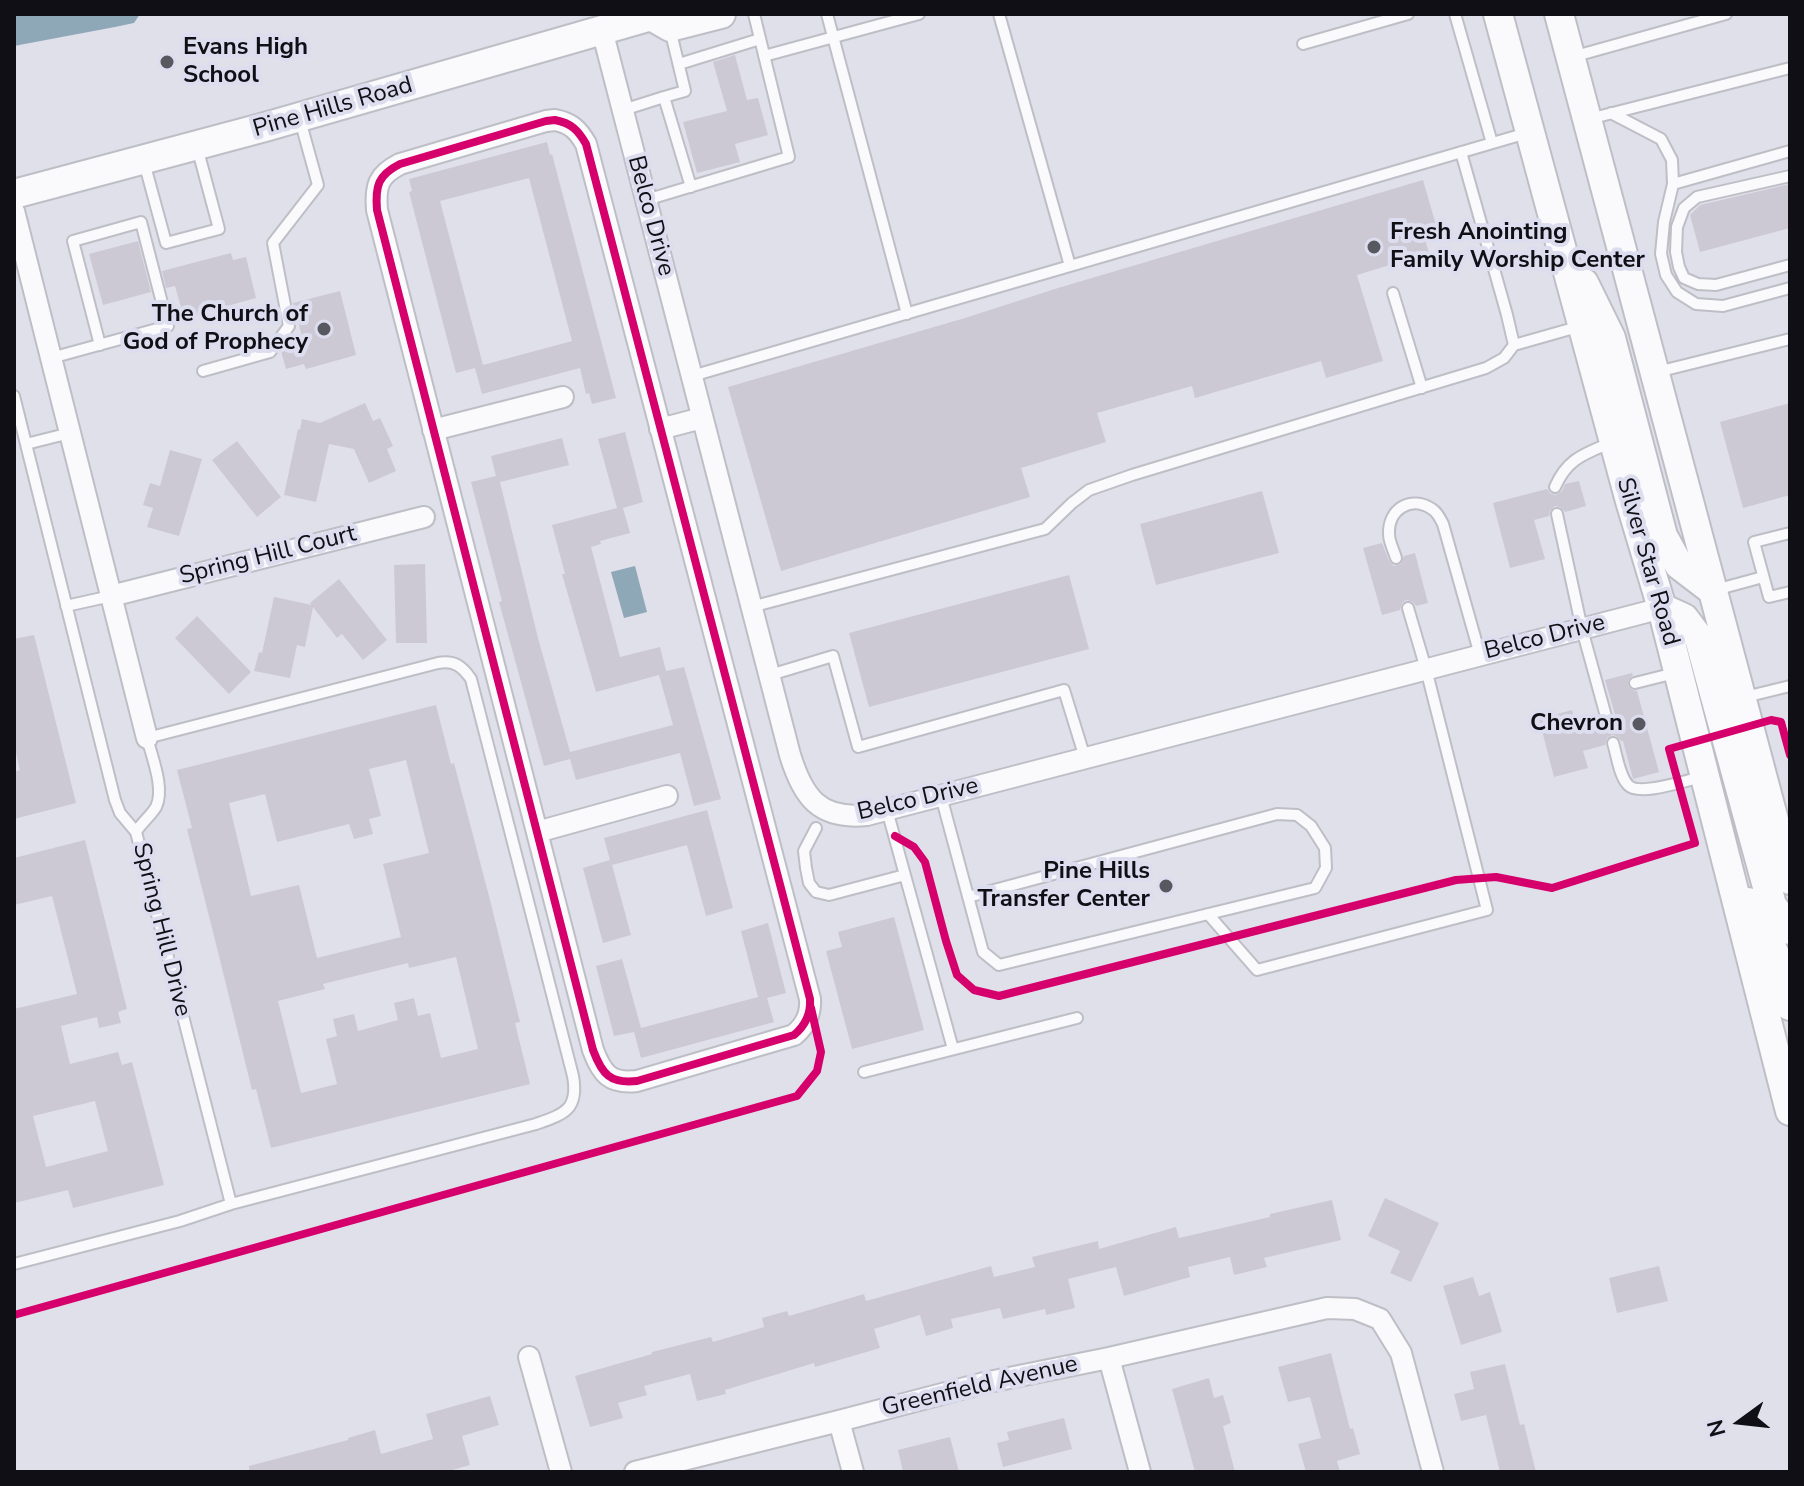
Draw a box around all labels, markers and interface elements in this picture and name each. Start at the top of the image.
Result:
place label: Evans High School [183,34,308,90]
marker: Evans High School [158,53,176,71]
street label: Pine Hills Road [250,71,416,145]
street label: Belco Drive [620,153,680,279]
place label: Fresh Anointing Family Worship Center [1390,219,1645,275]
marker: Fresh Anointing Family Worship Center [1365,238,1383,256]
place label: The Church of God of Prophecy [123,301,308,357]
marker: The Church of God of Prophecy [315,320,333,338]
street label: Silver Star Road [1609,475,1685,649]
street label: Spring Hill Court [177,520,359,592]
street label: Belco Drive [1482,609,1608,667]
place label: Chevron [1530,710,1623,738]
marker: Chevron [1630,715,1648,733]
street label: Belco Drive [855,772,981,828]
street label: Spring Hill Drive [126,840,196,1020]
place label: Pine Hills Transfer Center [977,858,1150,914]
marker: Pine Hills Transfer Center [1157,877,1175,895]
street label: Greenfield Avenue [879,1350,1081,1424]
north arrow [1700,1382,1780,1462]
text: N [1700,1416,1733,1440]

